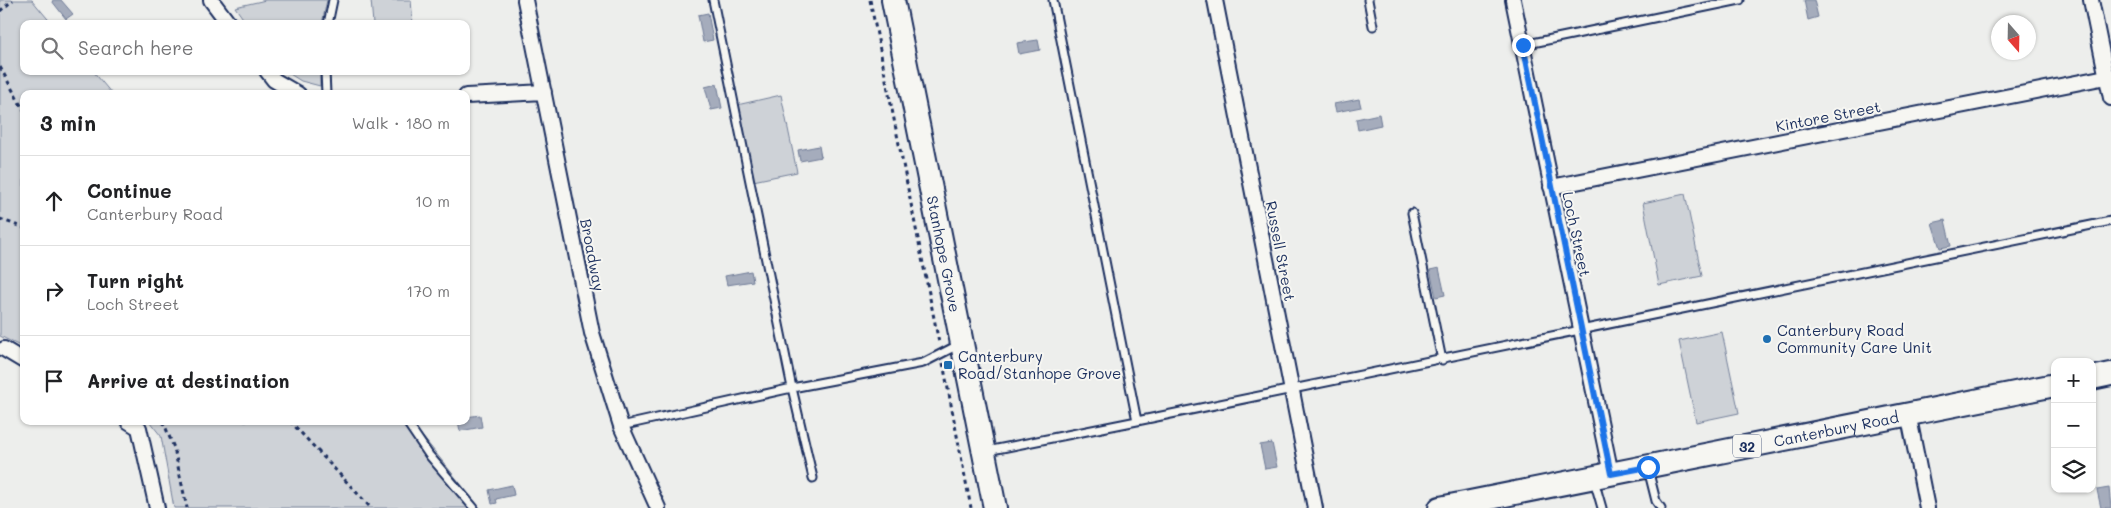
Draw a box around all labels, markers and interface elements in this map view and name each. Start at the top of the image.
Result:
north arrow [1991,15,2036,60]
search box [20,20,470,75]
icon: search [38,34,66,62]
route end [1512,34,1535,57]
text: Search here [78,35,194,60]
street label: Kintore Street [1774,96,1882,136]
text: 3 min [40,109,96,136]
text: Walk · 180 m [352,112,450,133]
text: Continue [87,178,172,203]
icon: ahead [40,187,68,215]
text: 10 m [415,190,450,211]
street label: Loch Street [1558,190,1596,278]
street label: Stanhope Grove [923,194,965,314]
street label: Russell Street [1261,199,1301,303]
text: Canterbury Road [87,203,223,224]
street label: Broadway [576,217,610,293]
text: Turn right [87,268,184,293]
icon: right [40,277,68,305]
text: 170 m [406,280,450,301]
text: Loch Street [87,293,179,314]
place label: Canterbury Road Community Care Unit [1777,320,1932,357]
marker: Canterbury Road Community Care Unit [1761,333,1773,345]
place label: Canterbury Road/Stanhope Grove [958,346,1121,383]
map controls [2051,358,2096,493]
button: + [2051,358,2096,403]
marker: Canterbury Road/Stanhope Grove [942,359,954,371]
icon: arrive [40,367,68,395]
text: Arrive at destination [87,368,290,393]
button: − [2051,403,2096,448]
street label: Canterbury Road [1772,406,1900,451]
road number: 32 [1733,434,1761,458]
button: layers [2051,448,2096,493]
route start [1637,456,1660,479]

